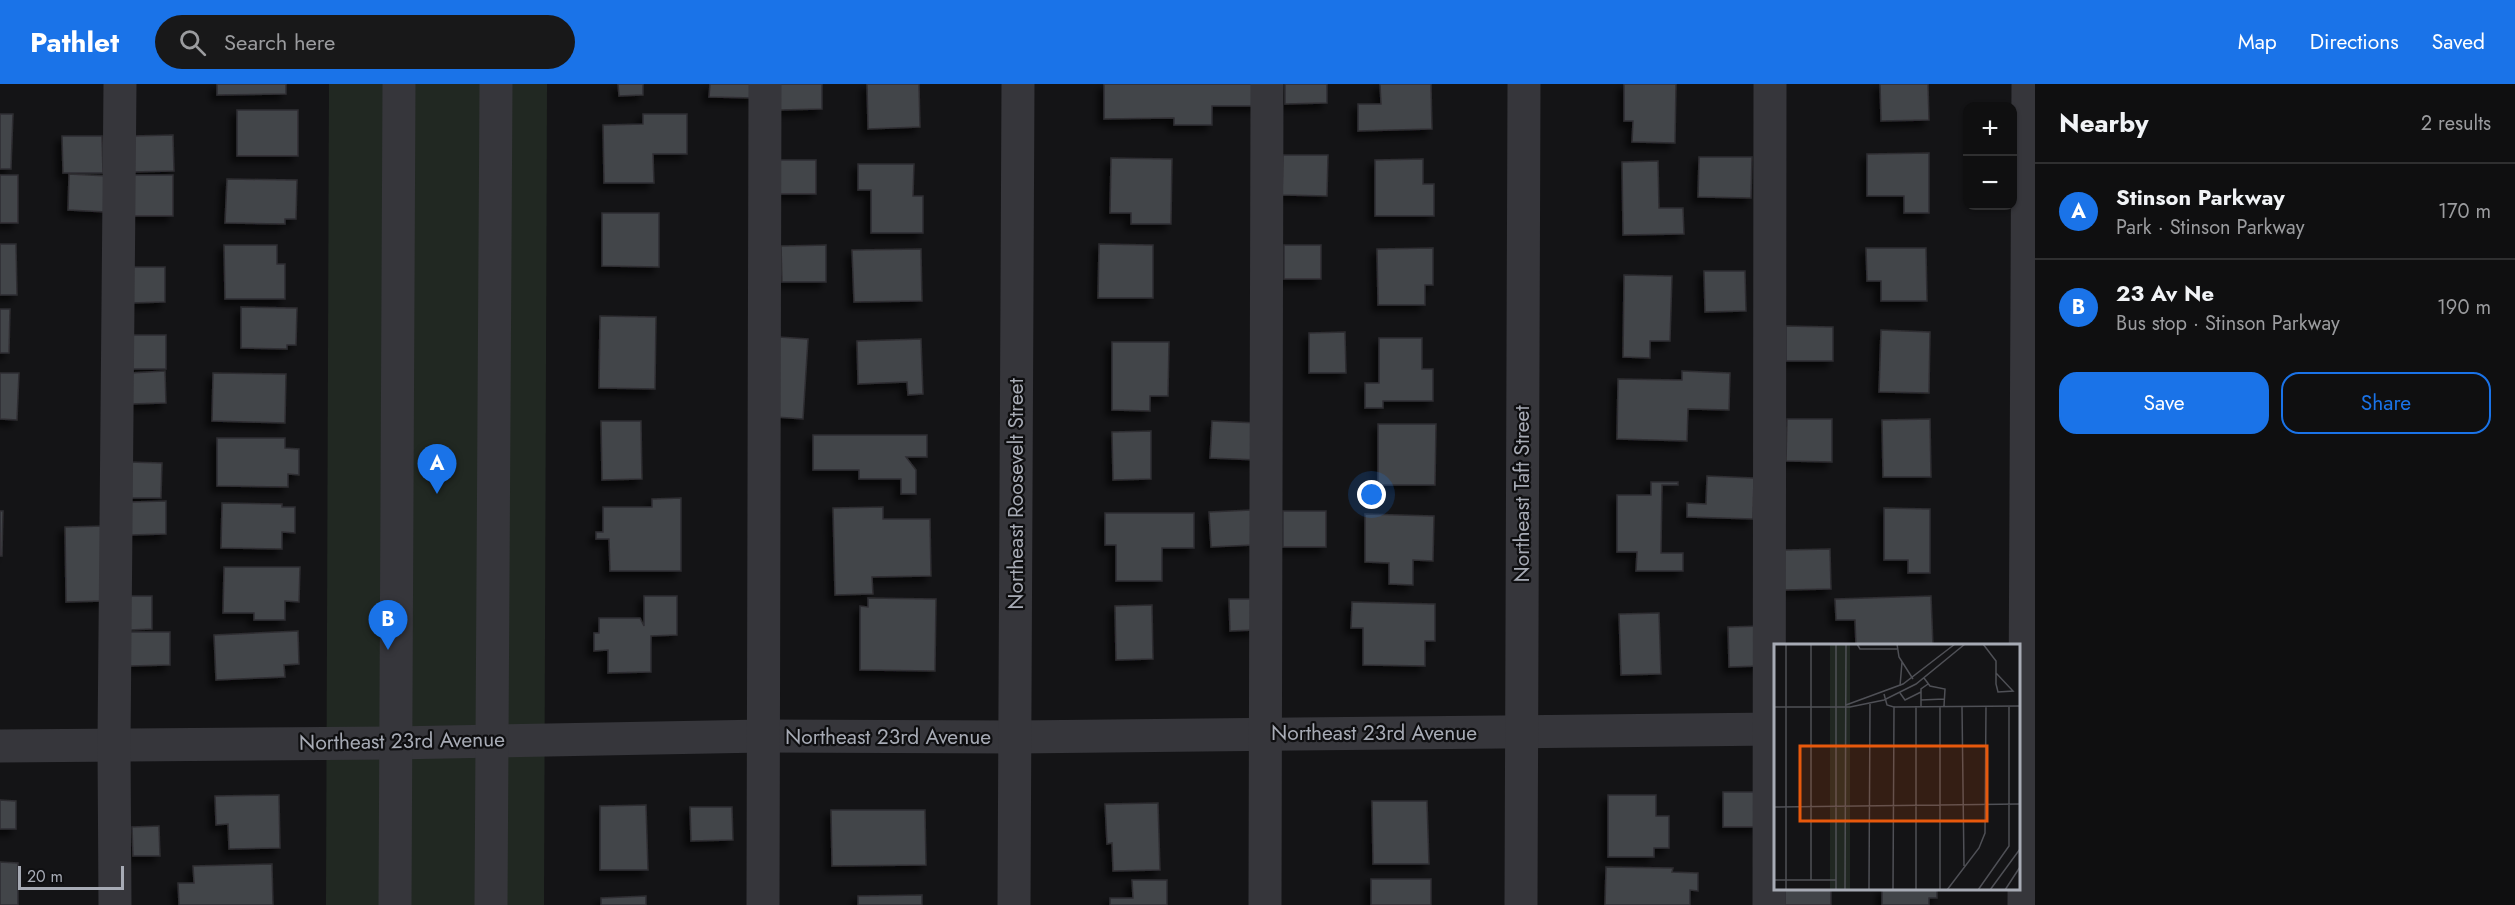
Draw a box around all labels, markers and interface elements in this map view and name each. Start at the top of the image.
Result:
search box [155,15,575,69]
text: Pathlet [30,22,119,63]
icon: search [176,26,209,59]
text: Search here [224,26,335,58]
text: Map [2238,27,2277,57]
text: Directions [2310,27,2399,57]
text: Saved [2432,27,2485,57]
map controls [1963,102,2017,210]
button: + [1963,102,2017,156]
text: Nearby [2059,104,2148,142]
text: 2 results [2421,109,2491,138]
button: − [1963,156,2017,210]
text: Stinson Parkway [2116,181,2285,213]
text: A [2071,197,2086,226]
text: 170 m [2438,197,2491,226]
text: Park · Stinson Parkway [2116,213,2304,242]
text: 23 Av Ne [2116,277,2214,309]
text: B [2072,293,2085,322]
text: 190 m [2437,293,2491,322]
text: Bus stop · Stinson Parkway [2116,309,2340,338]
button: Save [2059,372,2269,434]
button: Share [2281,372,2491,434]
street label: Northeast Roosevelt Street [1001,378,1031,610]
street label: Northeast Taft Street [1507,406,1537,582]
pin: A [418,444,456,494]
your location [1357,480,1386,509]
pin: B [368,600,408,650]
inset map [1774,644,2020,890]
street label: Northeast 23rd Avenue [1271,718,1477,748]
street label: Northeast 23rd Avenue [785,722,991,752]
street label: Northeast 23rd Avenue [299,724,505,758]
scale bar [18,863,124,890]
text: 20 m [27,865,63,888]

